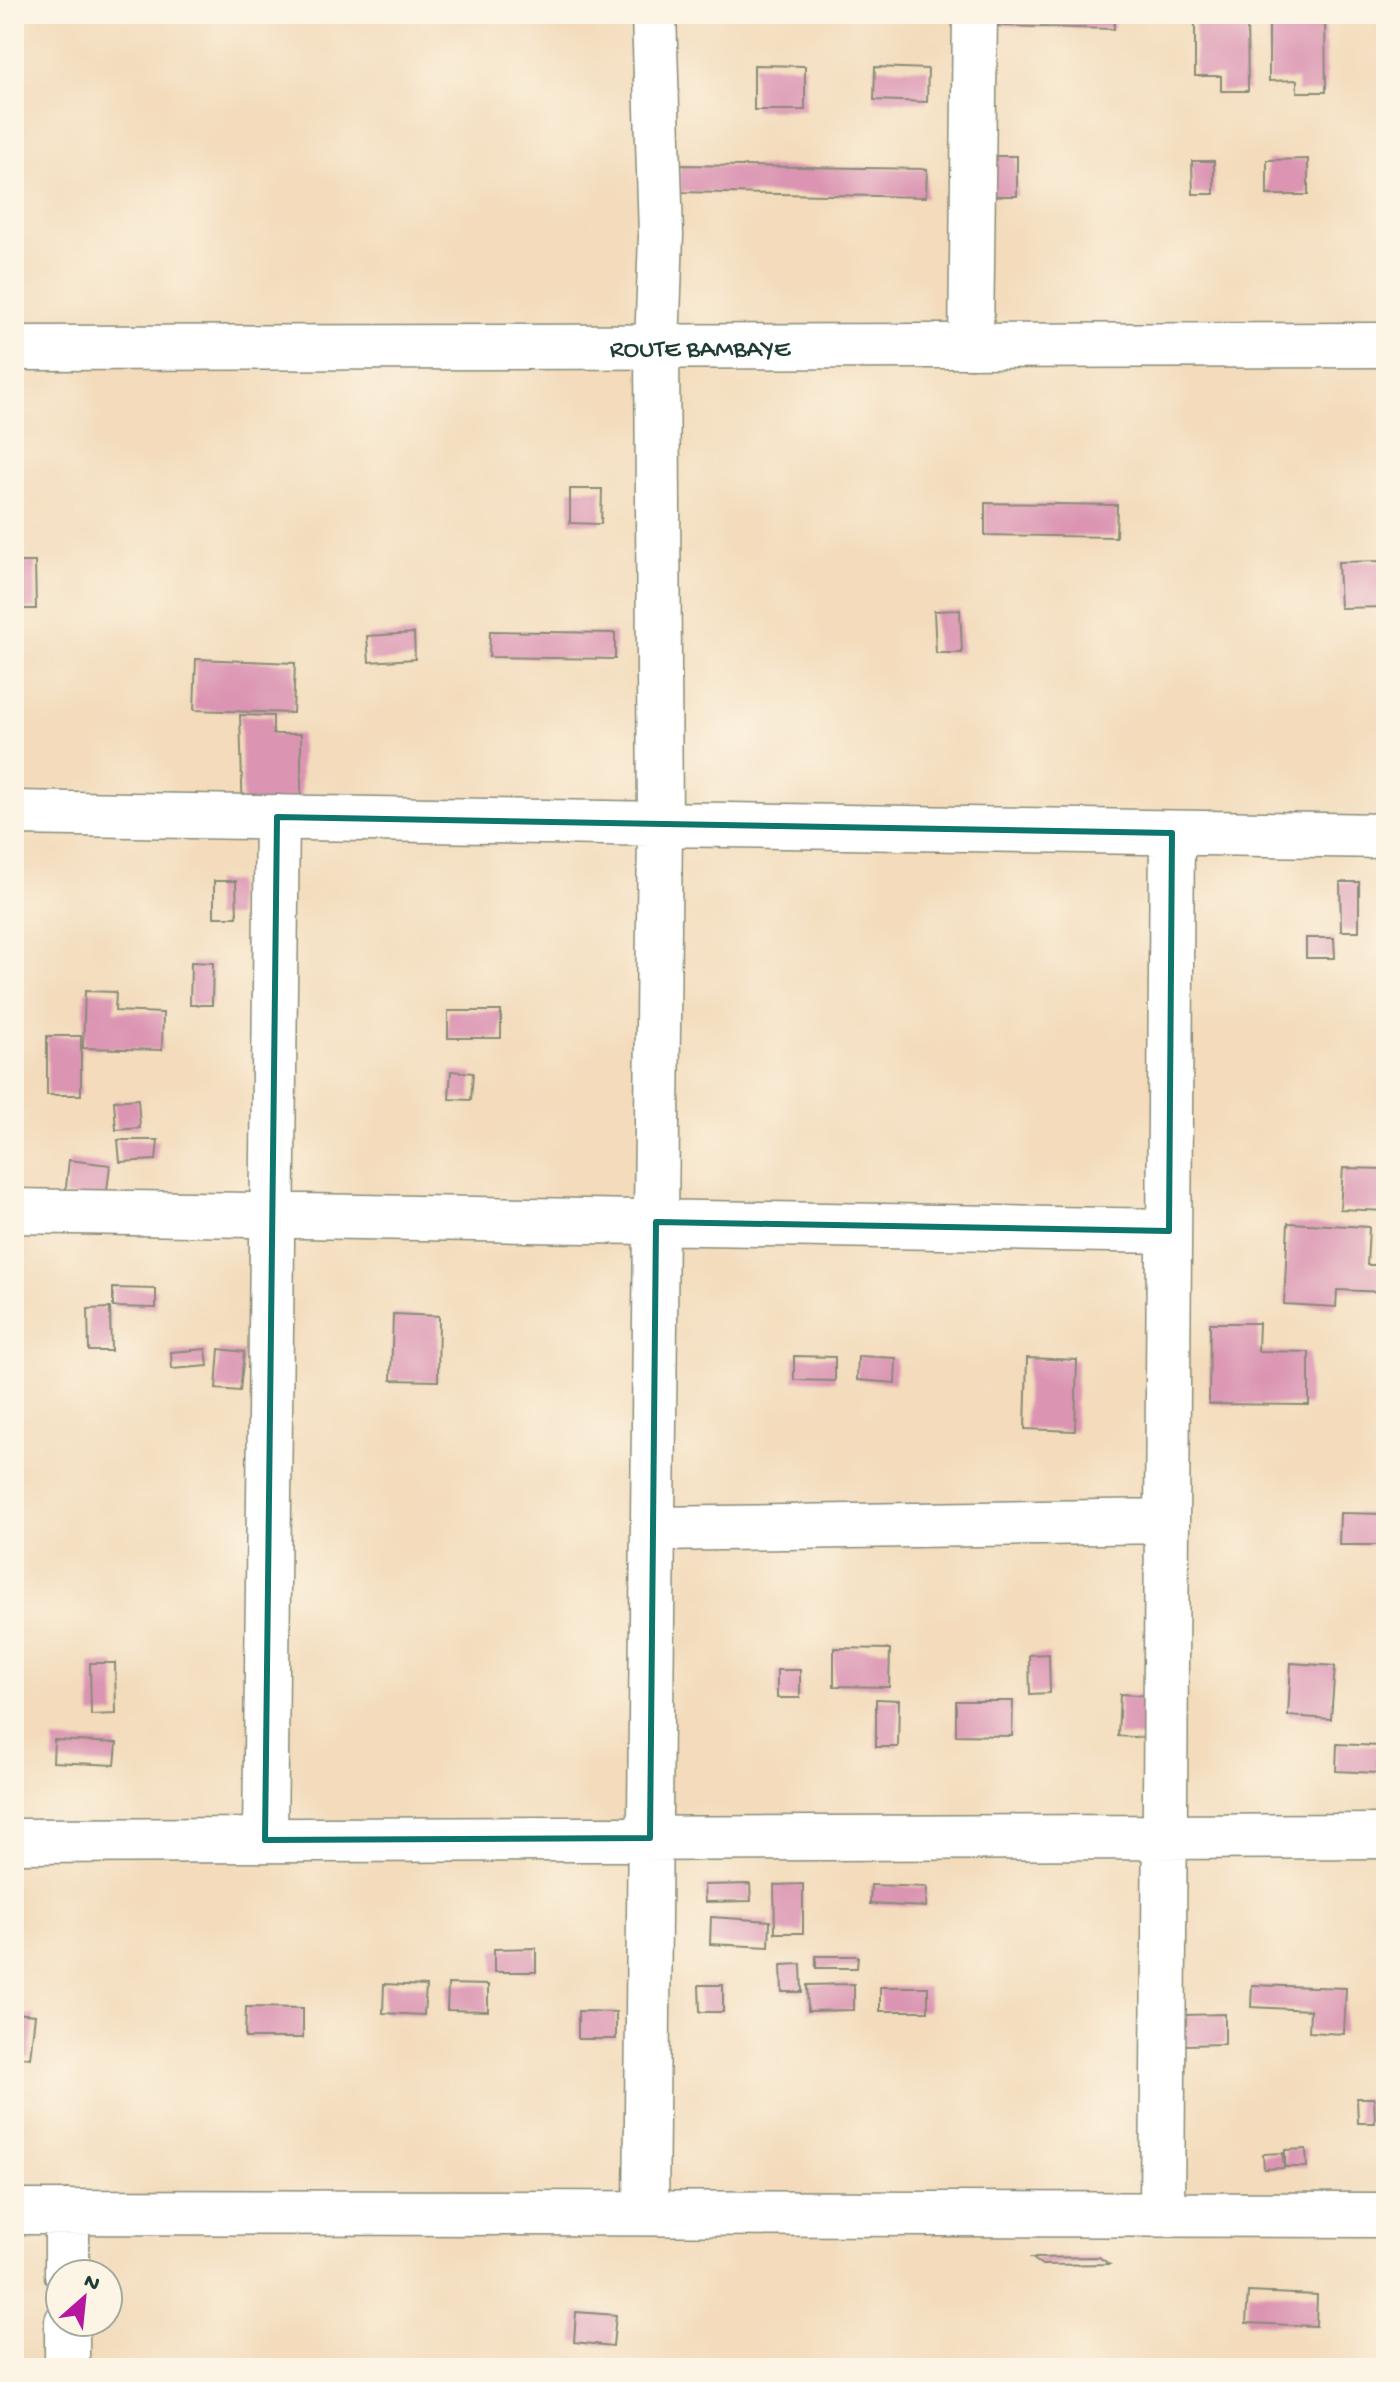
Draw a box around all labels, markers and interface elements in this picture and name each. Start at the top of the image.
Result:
street label: ROUTE BAMBAYE [610,335,791,367]
north arrow [44,2258,124,2338]
text: N [79,2269,104,2299]

